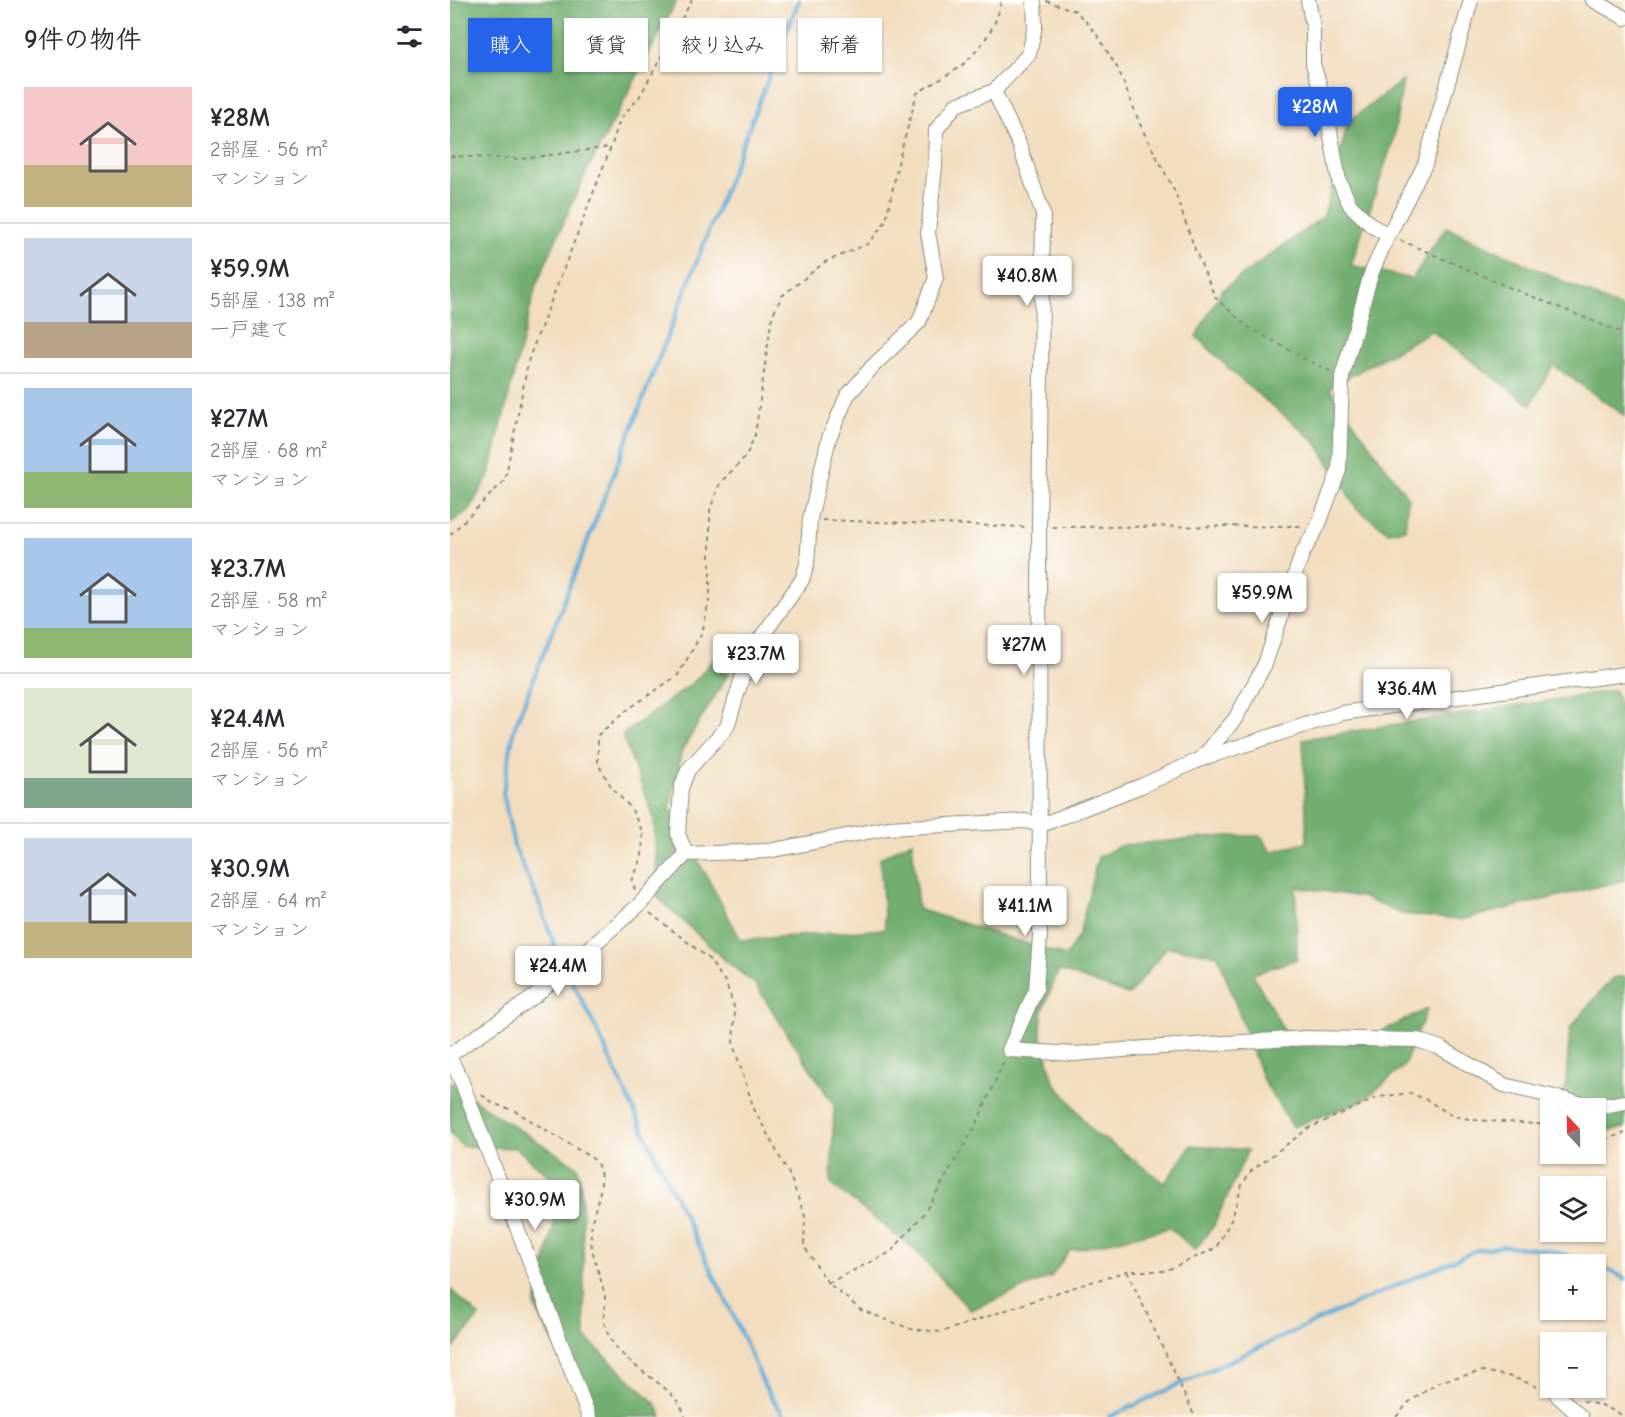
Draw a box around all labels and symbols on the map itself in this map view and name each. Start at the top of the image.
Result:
pin: ¥28M [1279,87,1351,138]
pin: ¥40.8M [978,256,1076,307]
pin: ¥59.9M [1213,573,1311,624]
pin: ¥27M [988,625,1060,676]
pin: ¥23.7M [707,634,805,685]
pin: ¥36.4M [1358,669,1456,720]
pin: ¥41.1M [976,886,1074,937]
pin: ¥24.4M [509,946,607,997]
north arrow [1540,1098,1606,1164]
pin: ¥30.9M [486,1180,584,1231]

